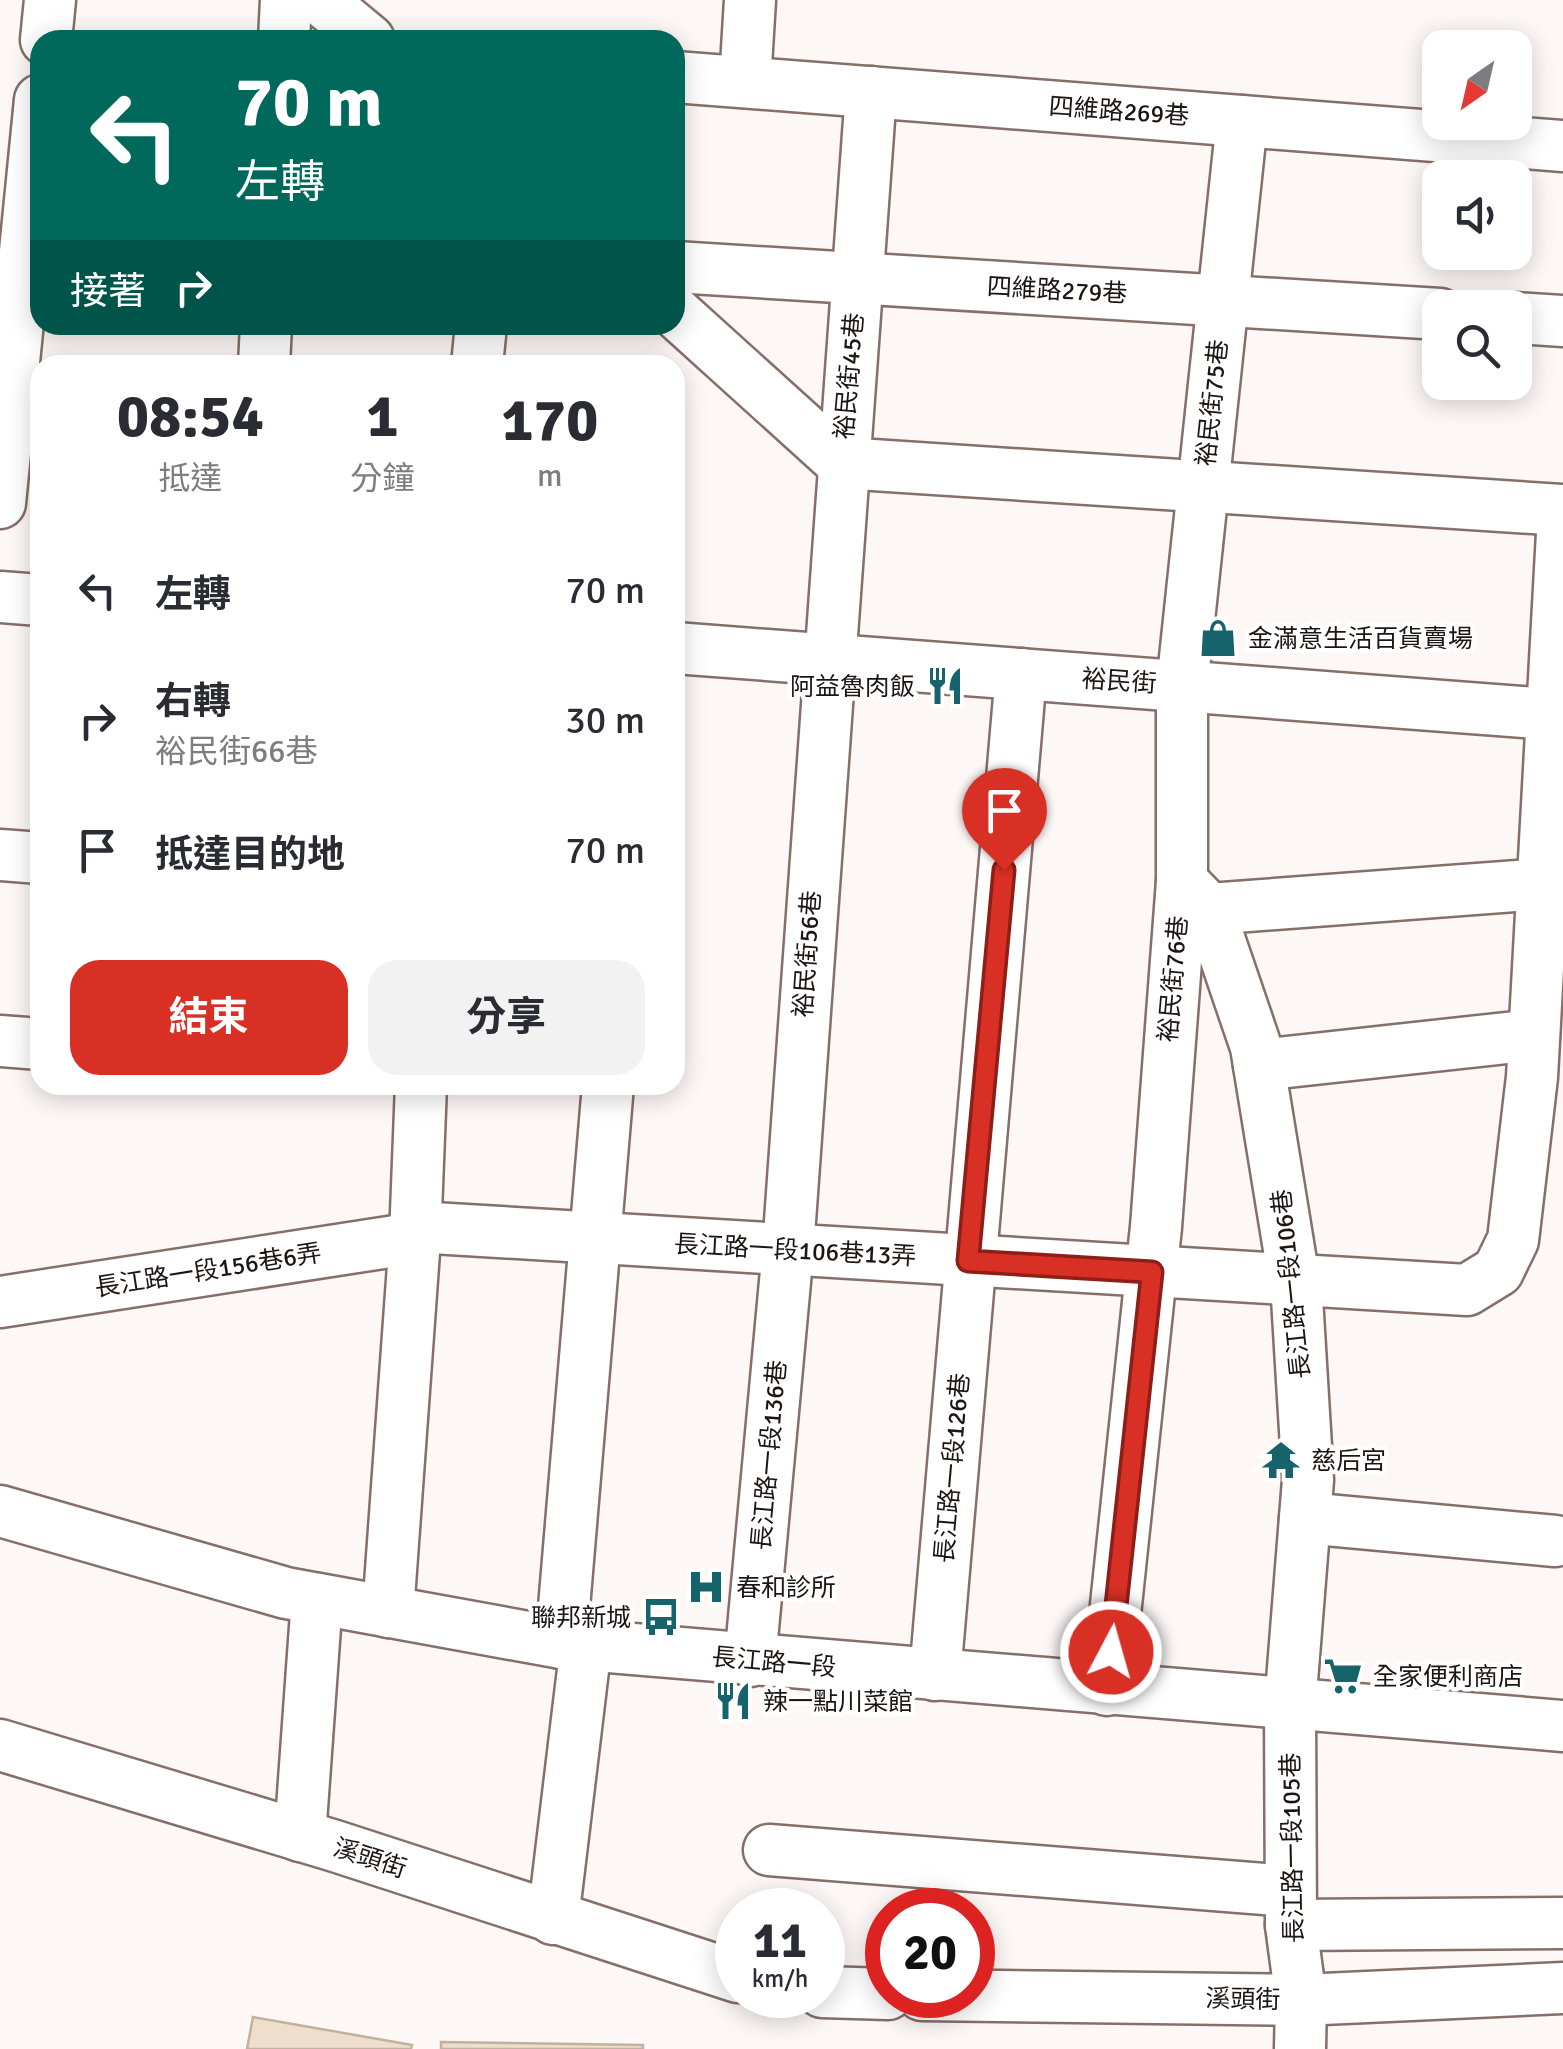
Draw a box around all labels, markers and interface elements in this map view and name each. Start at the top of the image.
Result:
north arrow [1422,30,1532,140]
map controls [1422,30,1532,400]
text: 70 m [235,59,383,145]
icon: left [70,70,200,200]
street label: 四維路269巷 [1048,91,1190,131]
text: 左轉 [235,155,325,210]
button: sound [1422,160,1532,270]
icon: right [166,260,221,315]
text: 接著 [70,268,146,315]
street label: 四維路279巷 [986,271,1128,309]
button: search [1422,290,1532,400]
street label: 裕民街45巷 [828,311,870,441]
street label: 裕民街75巷 [1190,338,1234,468]
text: 08:54 [117,380,264,454]
text: 1 [366,380,399,454]
text: 170 [501,384,598,458]
text: m [537,456,563,495]
text: 抵達 [158,459,222,498]
text: 分鐘 [351,459,415,498]
icon: left [70,563,125,618]
text: 70 m [565,567,645,614]
text: 左轉 [155,571,231,618]
shop icon: 金滿意生活百貨賣場 [1197,617,1239,659]
place label: 金滿意生活百貨賣場 [1248,623,1473,654]
street label: 裕民街 [1081,663,1157,699]
restaurant icon: 阿益魯肉飯 [924,665,966,707]
place label: 阿益魯肉飯 [790,671,915,702]
text: 右轉 [155,678,231,725]
icon: right [70,693,125,748]
text: 30 m [565,697,645,744]
text: 裕民街66巷 [155,732,318,771]
pin [962,768,1047,871]
icon: arrive [977,783,1032,838]
icon: arrive [70,823,125,878]
text: 70 m [565,827,645,874]
text: 抵達目的地 [155,831,345,878]
street label: 裕民街56巷 [787,890,827,1018]
street label: 裕民街76巷 [1152,914,1194,1044]
button: 結束 [70,960,348,1075]
button: 分享 [368,960,645,1075]
street label: 長江路一段106巷 [1266,1188,1316,1380]
street label: 長江路一段106巷13弄 [673,1228,917,1272]
street label: 長江路一段156巷6弄 [92,1237,324,1303]
street label: 長江路一段136巷 [745,1359,793,1551]
street label: 長江路一段126巷 [928,1372,976,1564]
temple icon: 慈后宮 [1260,1439,1302,1481]
place label: 慈后宮 [1311,1445,1386,1476]
hospital icon: 春和診所 [685,1566,727,1608]
place label: 春和診所 [736,1572,836,1603]
bus stop icon: 聯邦新城 [640,1596,682,1638]
position arrow [1059,1600,1163,1704]
place label: 聯邦新城 [531,1602,631,1633]
street label: 長江路一段 [710,1641,838,1683]
supermarket icon: 全家便利商店 [1322,1655,1364,1697]
place label: 全家便利商店 [1373,1661,1523,1692]
restaurant icon: 辣一點川菜館 [712,1680,754,1722]
place label: 辣一點川菜館 [763,1686,913,1717]
street label: 長江路一段105巷 [1275,1752,1309,1944]
street label: 溪頭街 [330,1832,410,1884]
speed limit sign: 20 [865,1888,995,2018]
text: 11 [753,1910,807,1972]
text: km/h [752,1963,808,1994]
street label: 溪頭街 [1205,1983,1281,2015]

